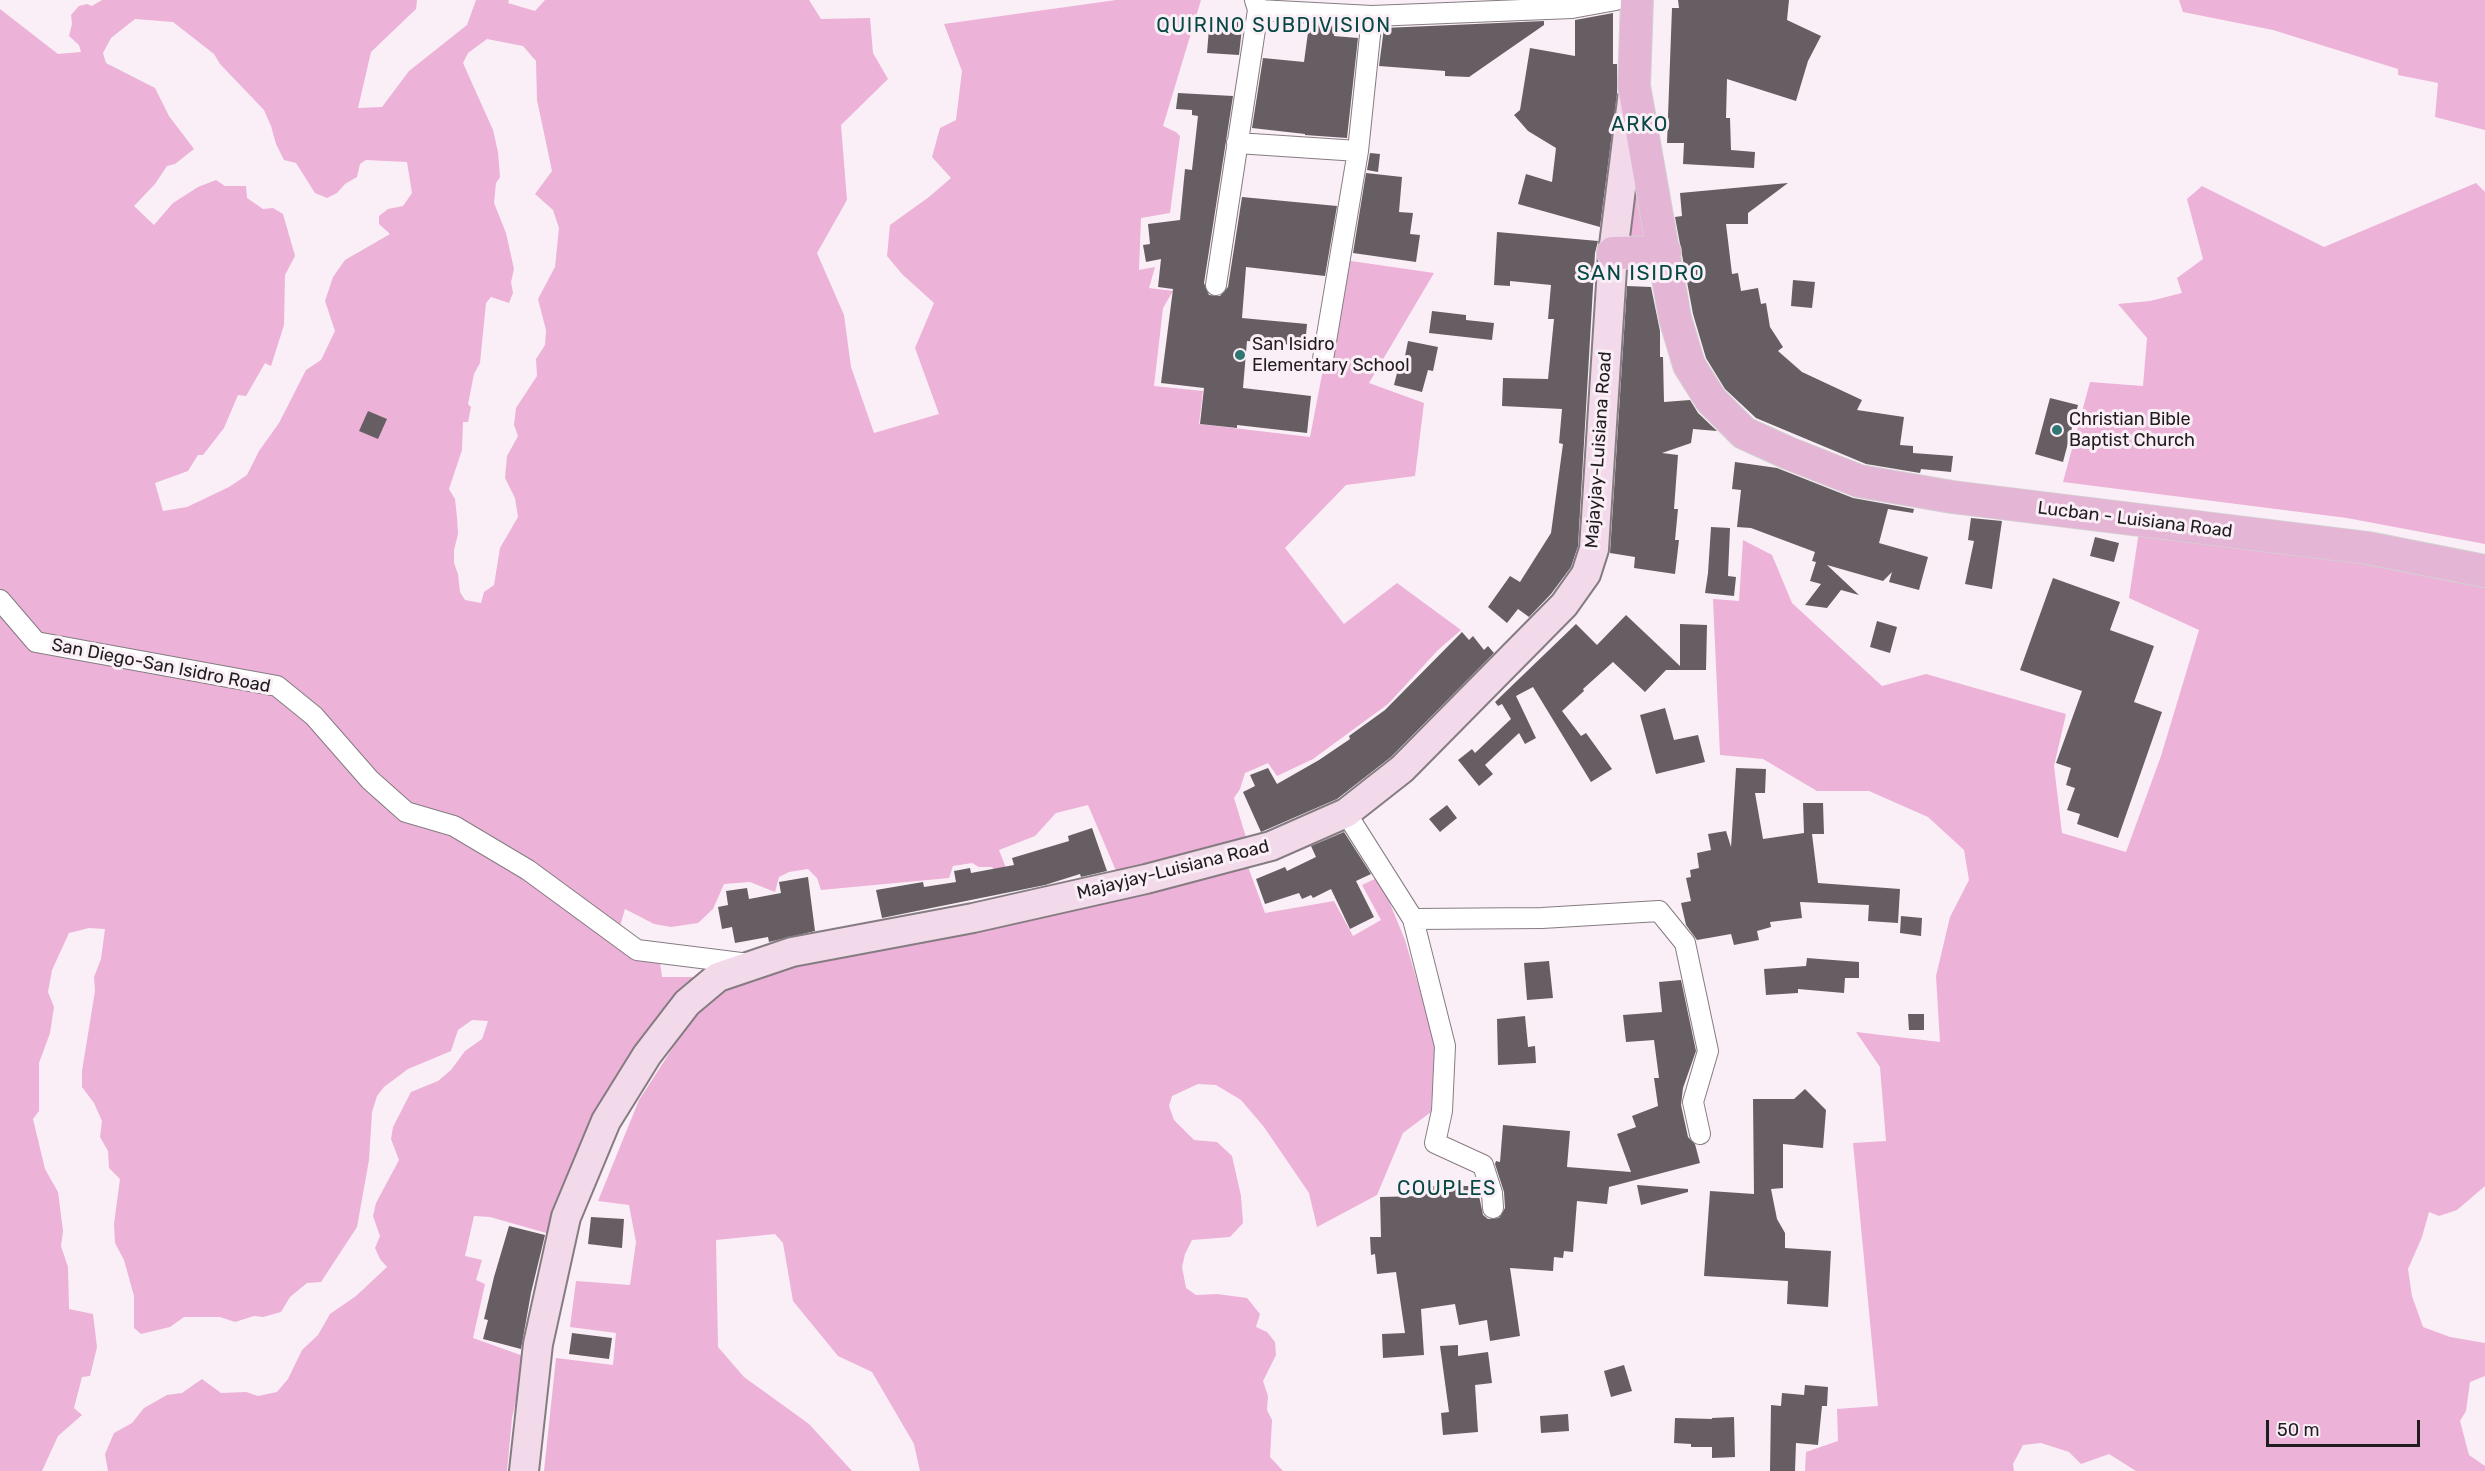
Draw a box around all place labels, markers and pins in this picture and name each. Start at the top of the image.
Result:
place label: San Isidro Elementary School [1252,334,1410,376]
marker: San Isidro Elementary School [1233,348,1247,362]
place label: Christian Bible Baptist Church [2069,409,2195,452]
marker: Christian Bible Baptist Church [2050,423,2064,437]

